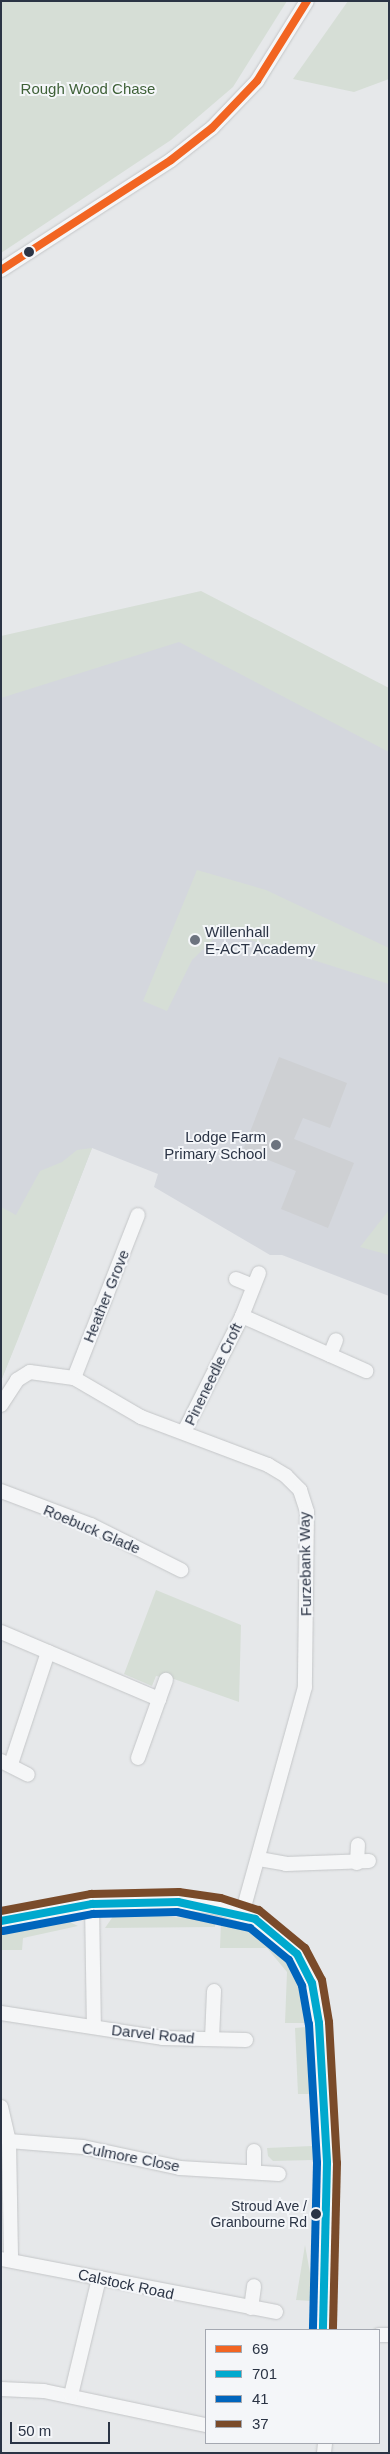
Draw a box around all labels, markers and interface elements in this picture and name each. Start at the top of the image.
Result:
park label: Rough Wood Chase [21,80,155,98]
unlabelled marker [24,247,34,257]
place label: Willenhall E-ACT Academy [205,922,317,957]
marker: Willenhall E-ACT Academy [189,934,201,946]
place label: Lodge Farm Primary School [164,1127,266,1162]
marker: Lodge Farm Primary School [270,1139,282,1151]
street label: Heather Grove [79,1247,133,1345]
street label: Pineneedle Croft [180,1320,246,1428]
street label: Roebuck Glade [41,1501,143,1557]
street label: Furzebank Way [295,1512,315,1616]
street label: Darvel Road [111,2021,195,2047]
street label: Culmore Close [81,2139,181,2175]
place label: Stroud Ave / Granbourne Rd [210,2198,307,2230]
marker: Stroud Ave / Granbourne Rd [311,2209,321,2219]
street label: Calstock Road [76,2265,176,2303]
legend [205,2329,380,2444]
text: 69 [252,2340,269,2357]
text: 701 [252,2365,277,2382]
text: 41 [252,2390,269,2407]
scale bar [12,2412,112,2444]
text: 37 [252,2415,269,2432]
text: 50 m [18,2422,51,2439]

